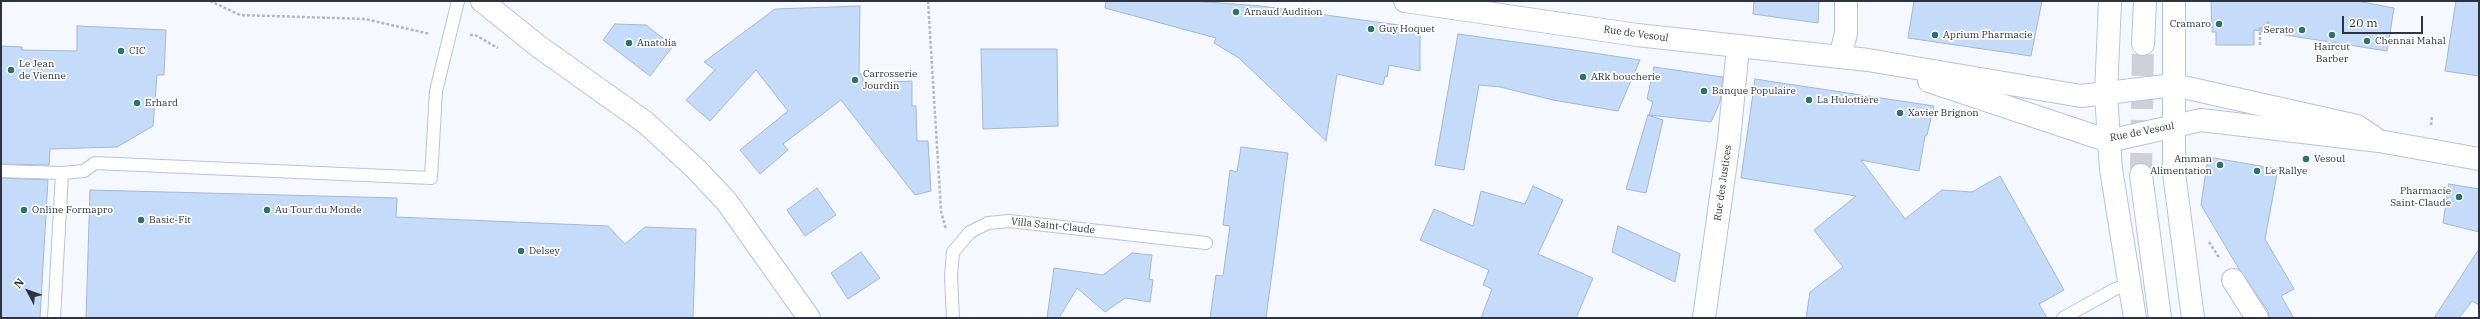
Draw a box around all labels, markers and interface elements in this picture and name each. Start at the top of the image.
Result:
place label: Arnaud Audition [1244,6,1322,18]
marker: Arnaud Audition [1231,7,1241,17]
scale bar [2344,8,2425,34]
text: 20 m [2349,15,2378,30]
place label: Cramaro [2170,18,2211,30]
marker: Cramaro [2214,19,2224,29]
place label: Guy Hoquet [1379,23,1435,35]
marker: Guy Hoquet [1366,24,1376,34]
street label: Rue de Vesoul [1603,24,1669,44]
place label: Serato [2264,24,2294,36]
marker: Serato [2297,25,2307,35]
place label: Aprium Pharmacie [1943,29,2033,41]
marker: Aprium Pharmacie [1930,30,1940,40]
marker: Haircut Barber [2327,30,2337,40]
place label: Chennai Mahal [2375,35,2446,47]
marker: Chennai Mahal [2362,36,2372,46]
place label: Anatolia [637,37,676,49]
marker: Anatolia [624,38,634,48]
place label: Haircut Barber [2314,41,2350,64]
place label: CIC [129,45,145,57]
marker: CIC [116,46,126,56]
place label: Le Jean de Vienne [19,58,66,82]
marker: Le Jean de Vienne [6,65,16,75]
place label: Carrosserie Jourdin [863,68,917,92]
place label: ARk boucherie [1591,71,1660,83]
marker: ARk boucherie [1578,72,1588,82]
marker: Carrosserie Jourdin [850,75,860,85]
place label: Banque Populaire [1712,85,1796,97]
marker: Banque Populaire [1699,86,1709,96]
place label: La Hulottière [1817,94,1879,106]
marker: La Hulottière [1804,95,1814,105]
place label: Erhard [145,97,178,109]
marker: Erhard [132,98,142,108]
place label: Xavier Brignon [1908,107,1979,119]
marker: Xavier Brignon [1895,108,1905,118]
street label: Rue de Vesoul [2109,120,2175,144]
street label: Rue des Justices [1712,144,1734,222]
place label: Amman Alimentation [2150,153,2212,176]
place label: Vesoul [2314,153,2345,165]
marker: Vesoul [2301,154,2311,164]
marker: Amman Alimentation [2215,160,2225,170]
place label: Le Rallye [2265,165,2307,177]
marker: Le Rallye [2252,166,2262,176]
place label: Pharmacie Saint-Claude [2390,185,2451,208]
marker: Pharmacie Saint-Claude [2454,192,2464,202]
place label: Online Formapro [32,204,113,216]
place label: Au Tour du Monde [275,204,362,216]
marker: Online Formapro [19,205,29,215]
marker: Au Tour du Monde [262,205,272,215]
place label: Basic-Fit [149,214,191,226]
marker: Basic-Fit [136,215,146,225]
street label: Villa Saint-Claude [1010,216,1096,236]
place label: Delsey [529,245,560,257]
marker: Delsey [516,246,526,256]
north arrow [8,271,48,311]
text: N [11,275,27,291]

